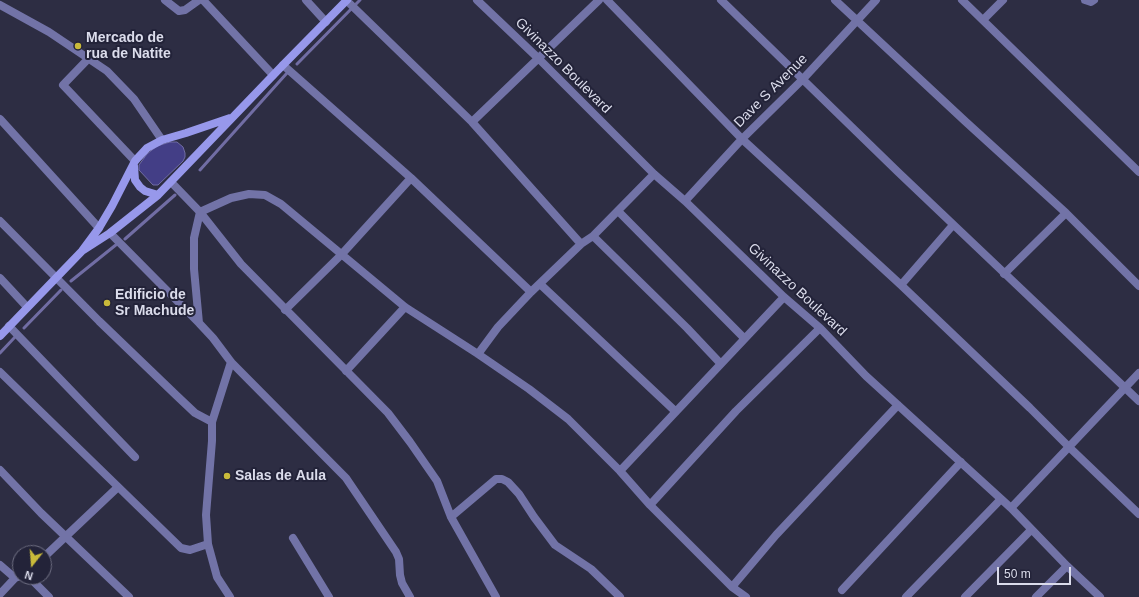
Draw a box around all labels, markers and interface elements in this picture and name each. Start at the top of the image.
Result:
street label: Givinazzo Boulevard [512,15,614,117]
place label: Mercado de rua de Natite [86,30,171,62]
marker: Mercado de rua de Natite [73,41,83,51]
street label: Dave S Avenue [731,51,811,131]
street label: Givinazzo Boulevard [744,240,850,340]
place label: Edificio de Sr Machude [115,287,194,320]
marker: Edificio de Sr Machude [102,298,112,308]
place label: Salas de Aula [235,468,326,484]
marker: Salas de Aula [222,471,232,481]
north arrow [12,545,52,585]
scale bar [999,559,1073,585]
text: 50 m [1004,567,1031,581]
text: N [23,569,34,582]

